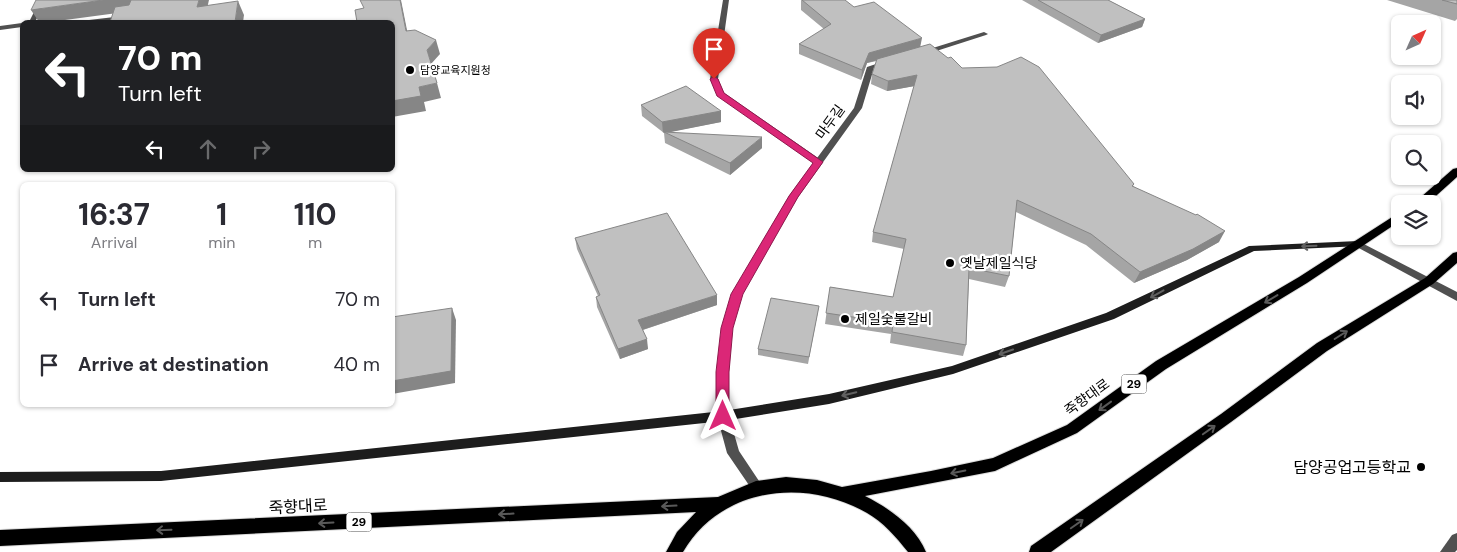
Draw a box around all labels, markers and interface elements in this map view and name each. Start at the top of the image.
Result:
north arrow [1391,15,1441,65]
map controls [1391,15,1441,245]
pin [693,28,735,79]
text: 70 m [118,35,202,81]
icon: arrive [700,35,728,63]
icon: left [35,40,100,105]
place label: 담양교육지원청 [420,63,491,77]
marker: 담양교육지원청 [404,64,416,76]
button: sound [1391,75,1441,125]
text: Turn left [118,79,202,108]
street label: 마두길 [811,101,849,143]
icon: left [141,135,169,163]
icon: ahead [194,135,222,163]
icon: right [247,135,275,163]
button: search [1391,135,1441,185]
text: 16:37 [78,195,150,234]
text: 1 [216,195,227,234]
text: 110 [294,195,337,234]
button: layers [1391,195,1441,245]
text: Arrival [91,232,137,253]
text: min [208,232,235,253]
text: m [308,232,322,253]
one-way arrow [1301,241,1317,250]
place label: 옛날제일식당 [960,254,1037,272]
marker: 옛날제일식당 [944,257,956,269]
icon: left [35,286,63,314]
text: Turn left [78,287,156,312]
text: 70 m [335,287,380,312]
one-way arrow [1151,290,1165,300]
one-way arrow [1264,295,1278,305]
place label: 제일숯불갈비 [855,310,932,328]
marker: 제일숯불갈비 [839,313,851,325]
one-way arrow [1334,330,1348,340]
one-way arrow [998,348,1014,357]
icon: arrive [35,351,63,379]
text: Arrive at destination [78,352,269,377]
text: 40 m [333,352,380,377]
road number: 29 [1122,374,1146,394]
street label: 죽향대로 [1061,375,1113,419]
position arrow [696,389,748,441]
one-way arrow [842,390,858,399]
one-way arrow [1098,401,1112,411]
one-way arrow [1202,425,1216,435]
place label: 담양공업고등학교 [1293,457,1411,478]
marker: 담양공업고등학교 [1415,461,1427,473]
one-way arrow [950,468,966,477]
street label: 죽향대로 [268,494,328,519]
one-way arrow [661,502,677,511]
one-way arrow [498,510,514,519]
road number: 29 [346,512,372,532]
one-way arrow [319,519,335,528]
one-way arrow [1070,519,1084,529]
one-way arrow [156,526,172,535]

